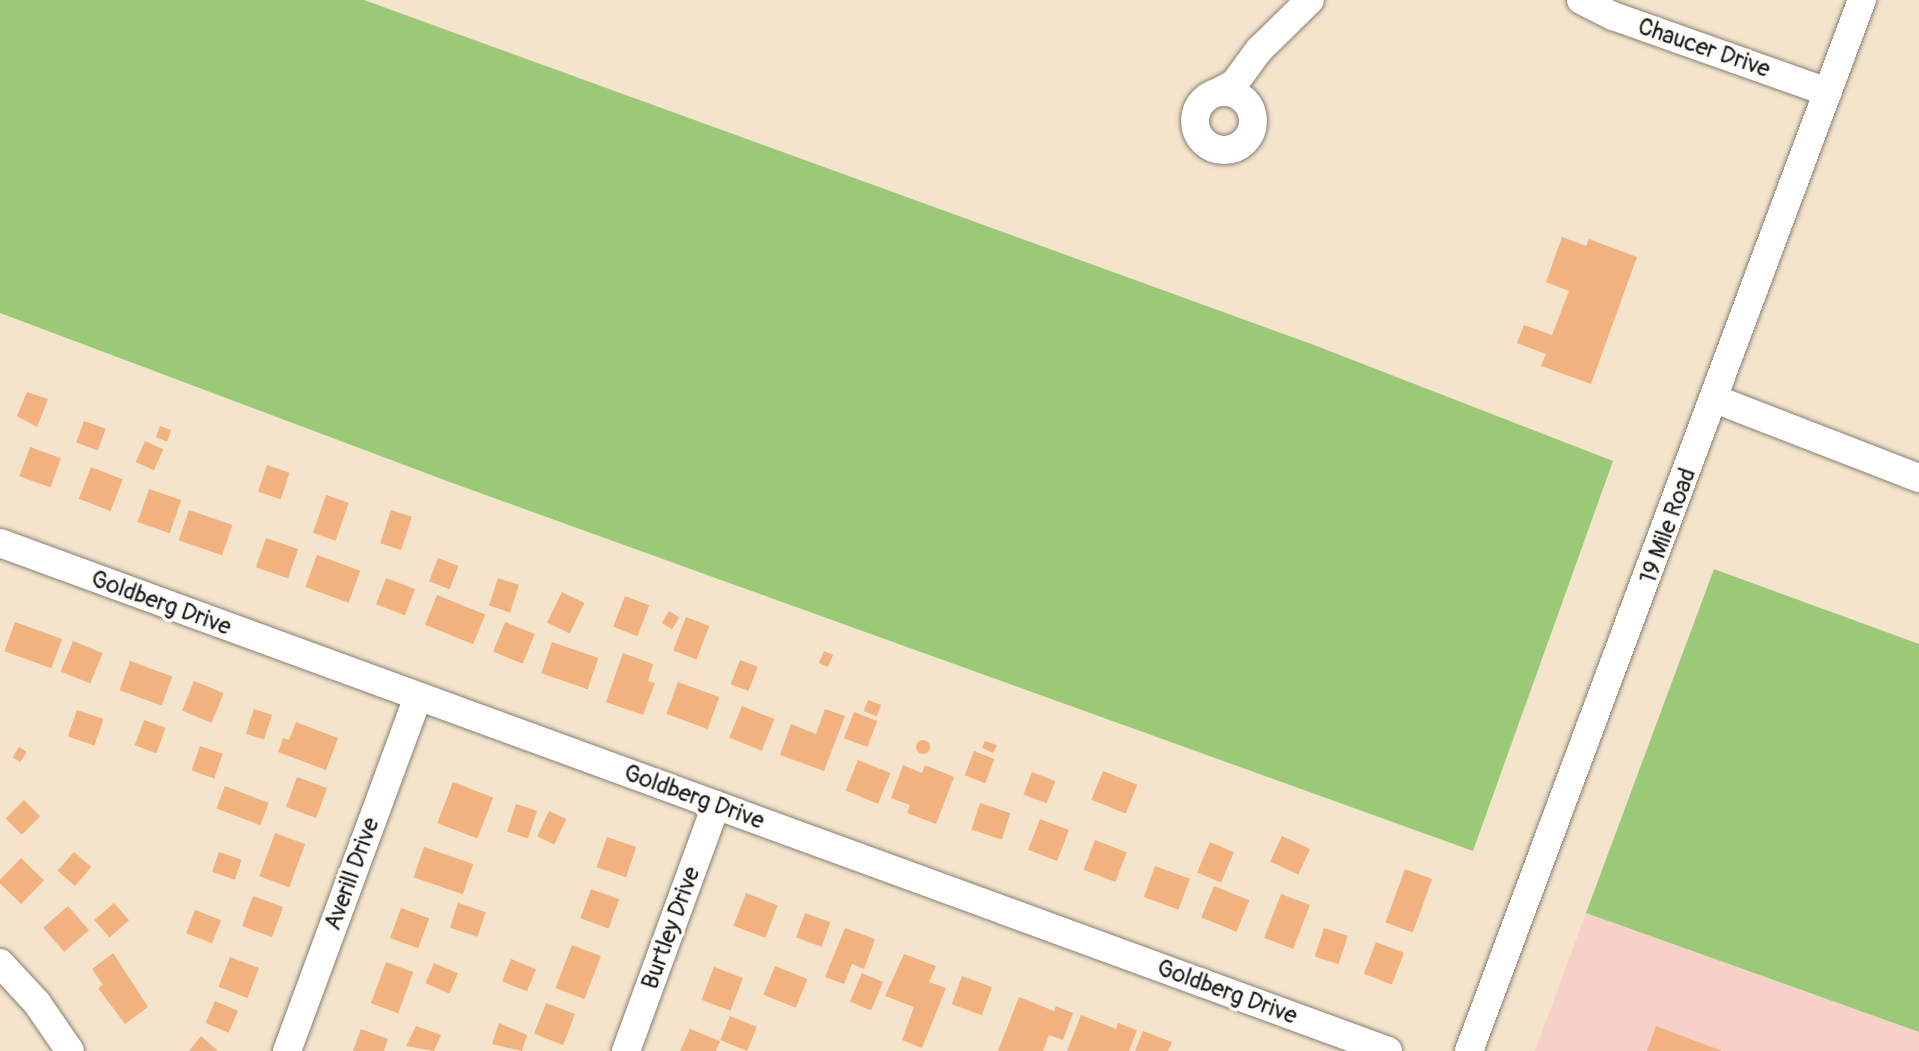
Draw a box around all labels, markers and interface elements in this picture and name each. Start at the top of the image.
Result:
street label: Chaucer Drive [1634,12,1774,84]
street label: 19 Mile Road [1634,464,1702,588]
street label: Goldberg Drive [87,564,235,642]
street label: Goldberg Drive [620,758,768,836]
street label: Averill Drive [318,814,386,934]
street label: Burtley Drive [636,863,706,993]
street label: Goldberg Drive [1153,953,1301,1031]

